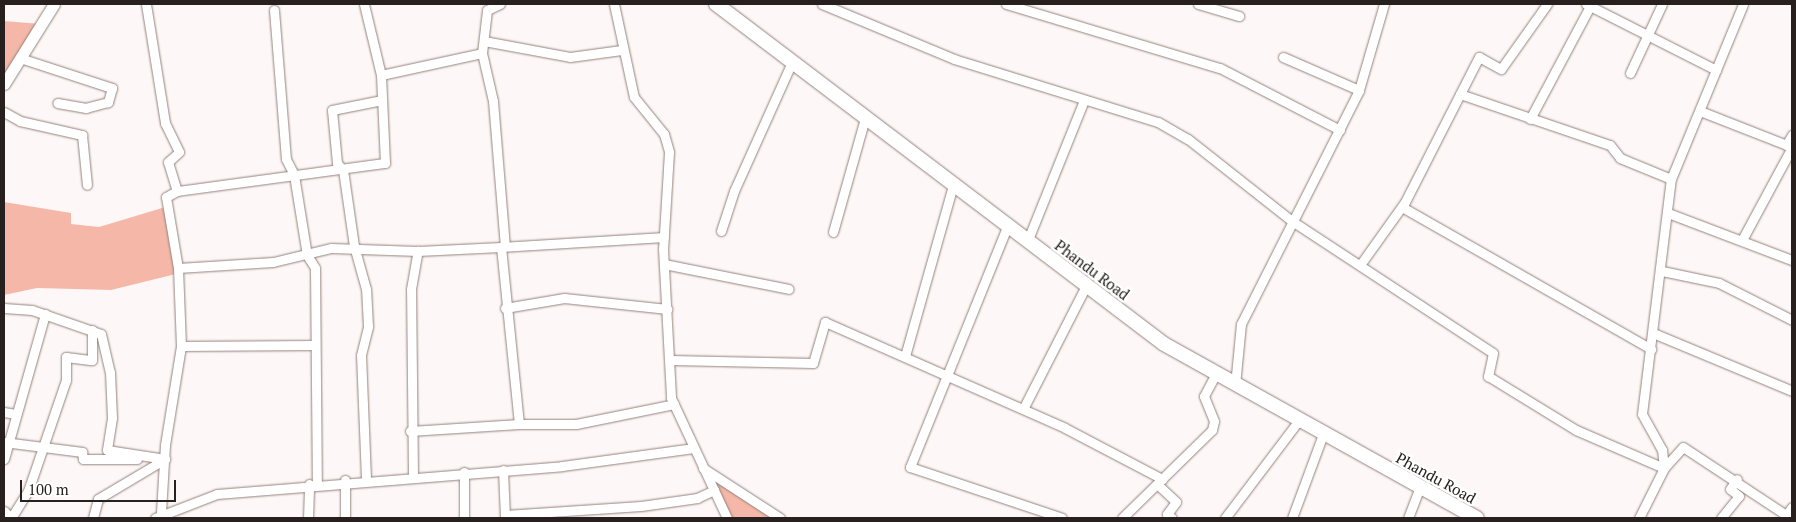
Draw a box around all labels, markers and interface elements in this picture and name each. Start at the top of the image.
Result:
street label: Phandu Road [1051,236,1133,304]
street label: Phandu Road [1393,449,1479,507]
scale bar [22,470,179,502]
text: 100 m [28,479,69,499]

